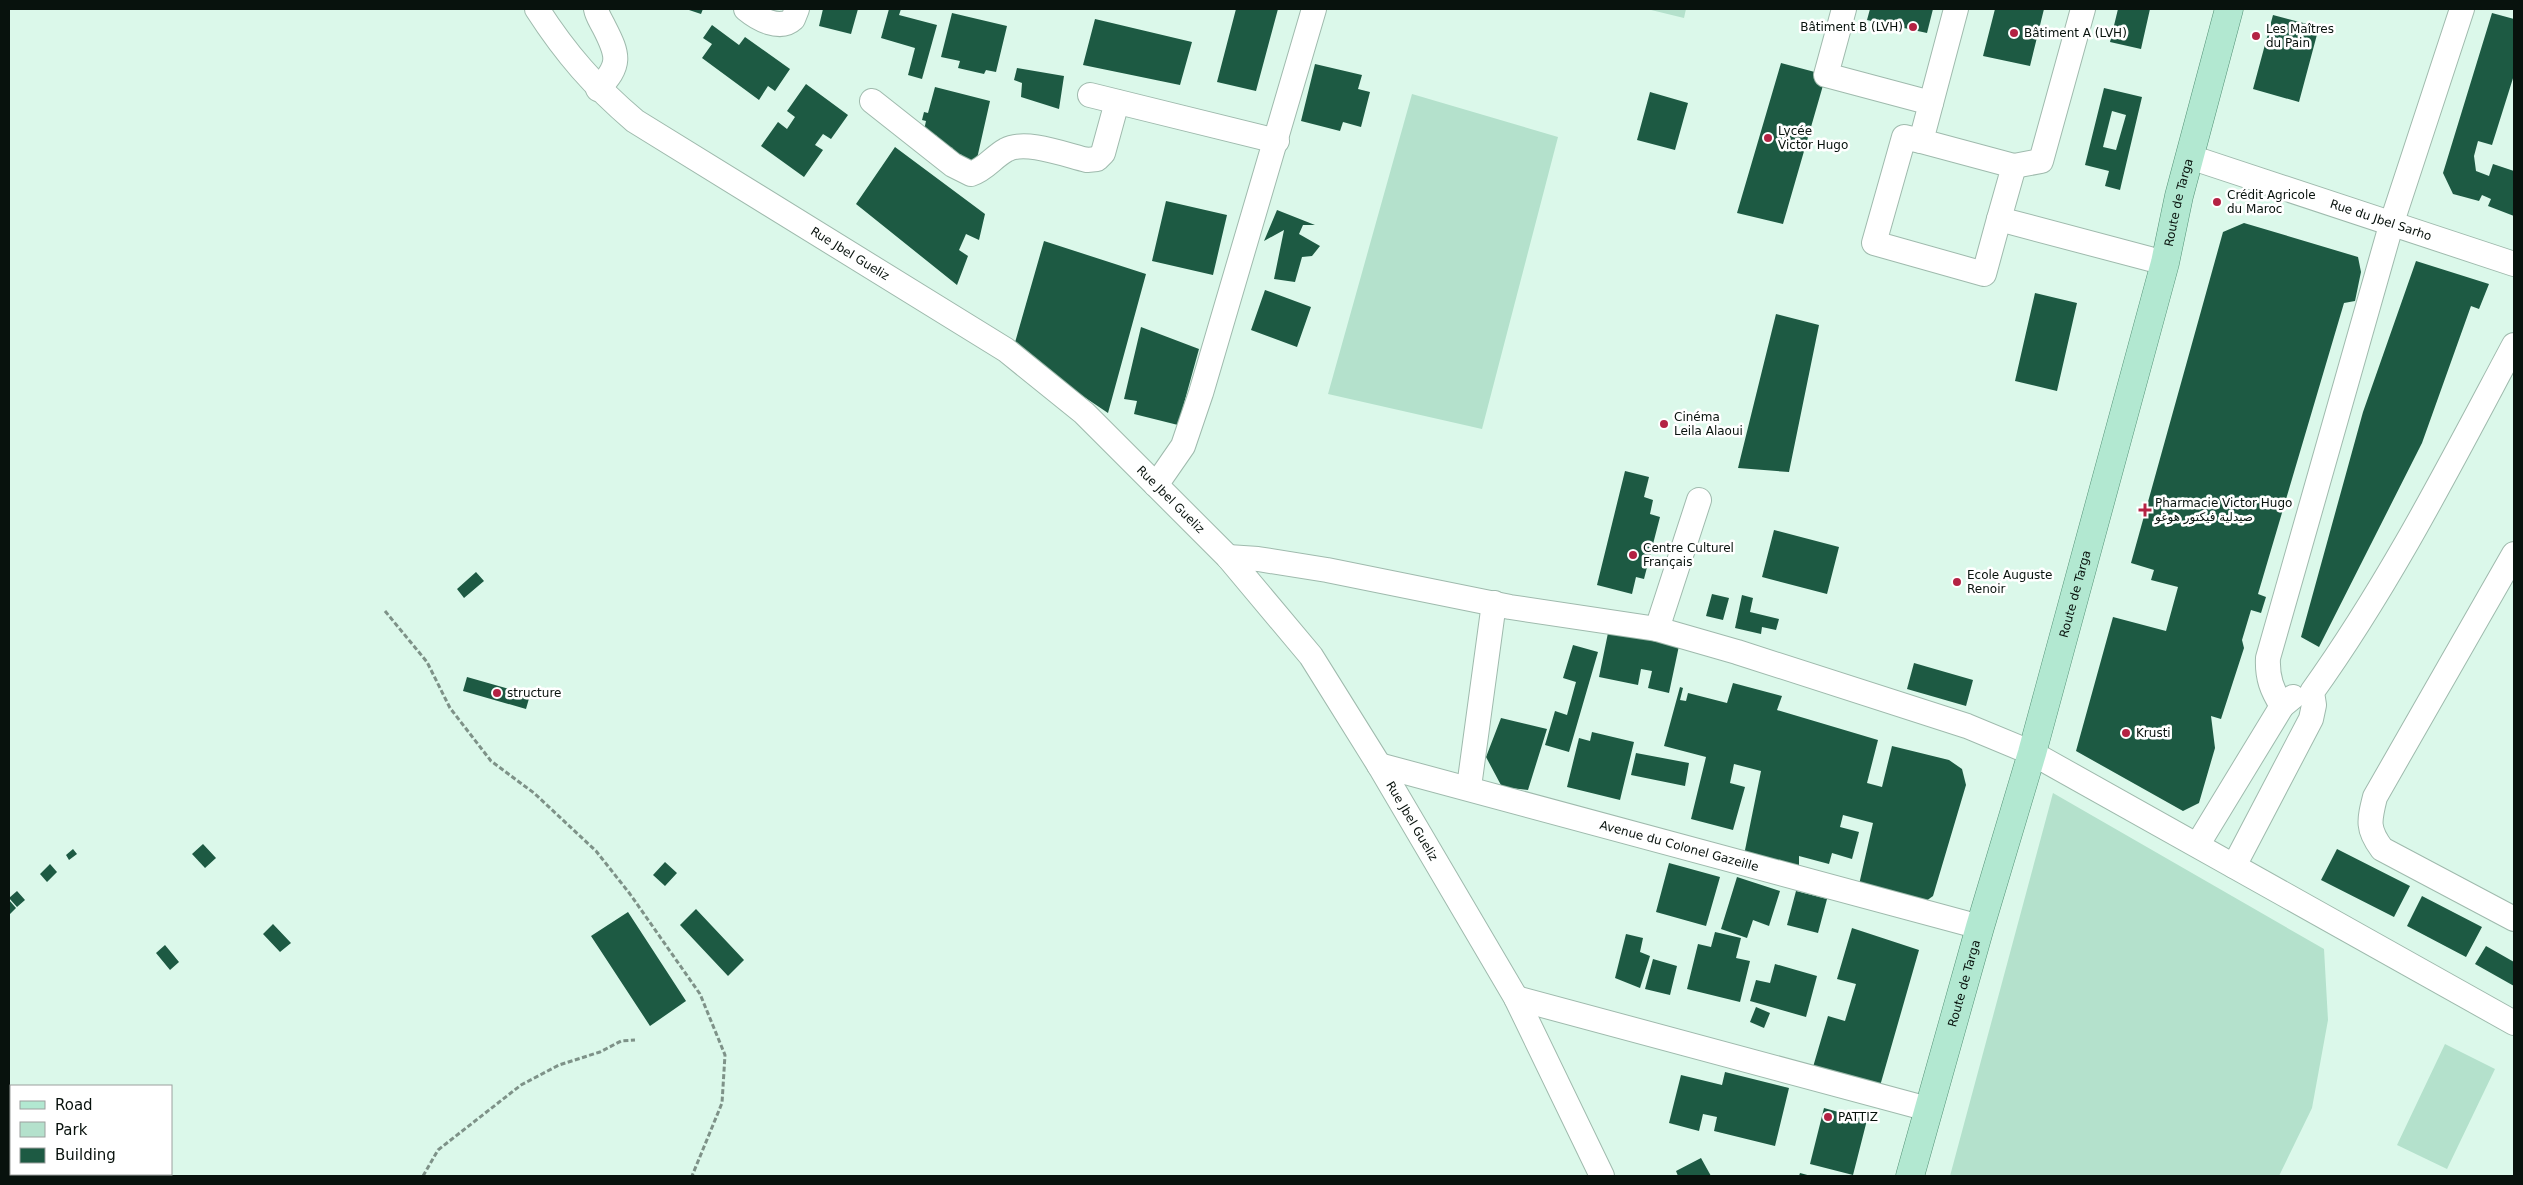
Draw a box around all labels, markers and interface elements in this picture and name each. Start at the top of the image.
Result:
place label: Bâtiment B (LVH) [1800,20,1903,34]
marker: Bâtiment B (LVH) [1907,21,1919,33]
place label: Les Maîtres du Pain [2266,22,2334,50]
place label: Bâtiment A (LVH) [2024,26,2127,40]
marker: Bâtiment A (LVH) [2008,27,2020,39]
marker: Les Maîtres du Pain [2250,30,2262,42]
place label: Lycée Victor Hugo [1778,124,1848,152]
marker: Lycée Victor Hugo [1762,132,1774,144]
street label: Route de Targa [2162,157,2196,248]
place label: Crédit Agricole du Maroc [2227,188,2316,216]
marker: Crédit Agricole du Maroc [2211,196,2223,208]
street label: Rue du Jbel Sarho [2328,197,2433,243]
street label: Rue Jbel Gueliz [808,224,892,283]
place label: Cinéma Leila Alaoui [1674,410,1743,438]
marker: Cinéma Leila Alaoui [1658,418,1670,430]
street label: Rue Jbel Gueliz [1134,463,1207,536]
place label: Pharmacie Victor Hugo صيدلية فيكتور هوغو [2154,496,2292,525]
marker: Pharmacie Victor Hugo صيدلية فيكتور هوغو [2139,504,2151,516]
place label: Centre Culturel Français [1643,541,1734,569]
marker: Centre Culturel Français [1627,549,1639,561]
street label: Route de Targa [2057,549,2094,639]
place label: Ecole Auguste Renoir [1967,568,2052,596]
marker: Ecole Auguste Renoir [1951,576,1963,588]
place label: structure [507,686,561,700]
marker: structure [491,687,503,699]
place label: Krusti [2136,726,2171,740]
marker: Krusti [2120,727,2132,739]
street label: Rue Jbel Gueliz [1383,779,1441,863]
street label: Avenue du Colonel Gazeille [1598,818,1760,874]
street label: Route de Targa [1945,938,1983,1029]
legend [10,1085,172,1175]
text: Road [55,1096,93,1114]
place label: PATTIZ [1838,1110,1878,1124]
marker: PATTIZ [1822,1111,1834,1123]
text: Park [55,1121,88,1139]
text: Building [55,1146,116,1164]

